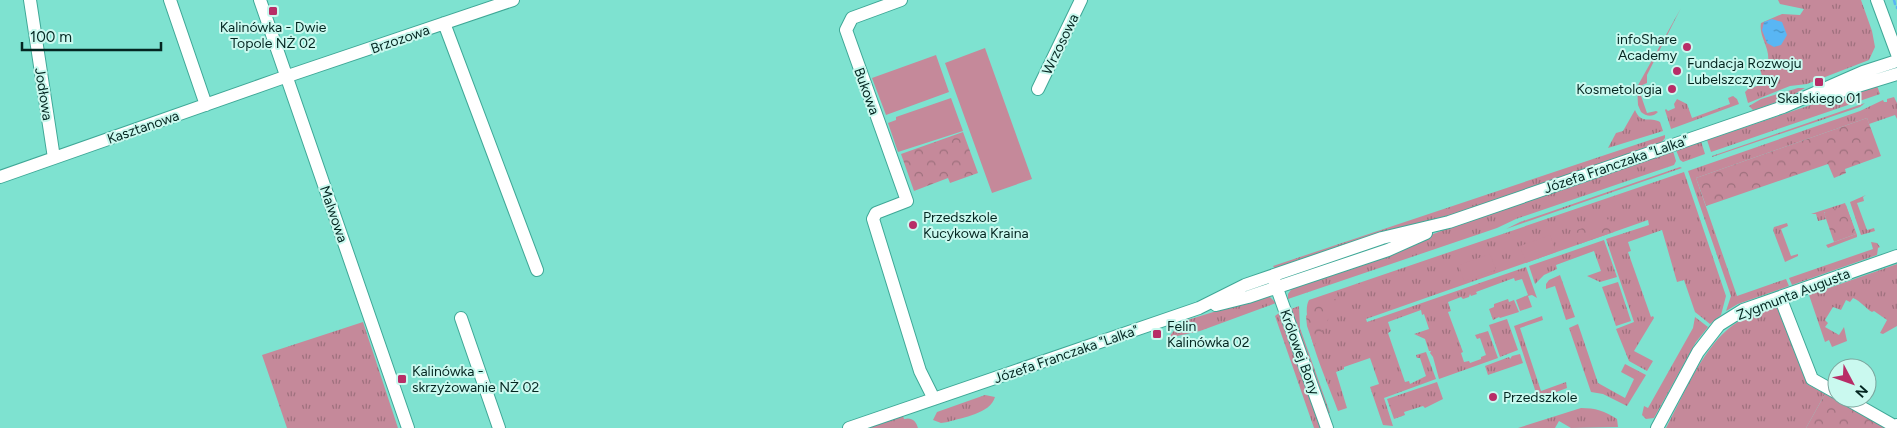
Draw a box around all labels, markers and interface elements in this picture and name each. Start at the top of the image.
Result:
marker: Kalinówka - Dwie Topole NŻ 02 [267,5,279,17]
street label: Wrzosowa [1038,11,1082,77]
place label: Kalinówka - Dwie Topole NŻ 02 [220,19,327,52]
scale bar [22,20,161,52]
street label: Brzozowa [369,21,432,57]
text: 100 m [30,28,72,46]
place label: infoShare Academy [1617,31,1678,64]
marker: infoShare Academy [1681,41,1693,53]
place label: Fundacja Rozwoju Lubelszczyzny [1687,55,1802,88]
street label: Bukowa [850,65,883,117]
marker: Fundacja Rozwoju Lubelszczyzny [1671,65,1683,77]
street label: Jodłowa [31,66,56,122]
marker: Skalskiego 01 [1813,76,1825,88]
place label: Kosmetologia [1576,81,1662,98]
marker: Kosmetologia [1666,83,1678,95]
place label: Skalskiego 01 [1777,90,1861,107]
street label: Kasztanowa [105,107,181,148]
street label: Józefa Franczaka "Lalka" [1542,132,1691,197]
street label: Malwowa [316,184,351,245]
place label: Przedszkole Kucykowa Kraina [923,209,1029,242]
marker: Przedszkole Kucykowa Kraina [907,219,919,231]
street label: Zygmunta Augusta [1734,265,1852,324]
street label: Królowej Bony [1276,307,1323,398]
place label: Felin Kalinówka 02 [1167,318,1250,351]
street label: Józefa Franczaka "Lalka" [992,322,1141,387]
marker: Felin Kalinówka 02 [1151,328,1163,340]
north arrow [1827,358,1877,408]
place label: Kalinówka - skrzyżowanie NŻ 02 [412,363,539,396]
marker: Kalinówka - skrzyżowanie NŻ 02 [396,373,408,385]
text: N [1851,382,1871,401]
place label: Przedszkole [1503,389,1578,406]
marker: Przedszkole [1487,391,1499,403]

